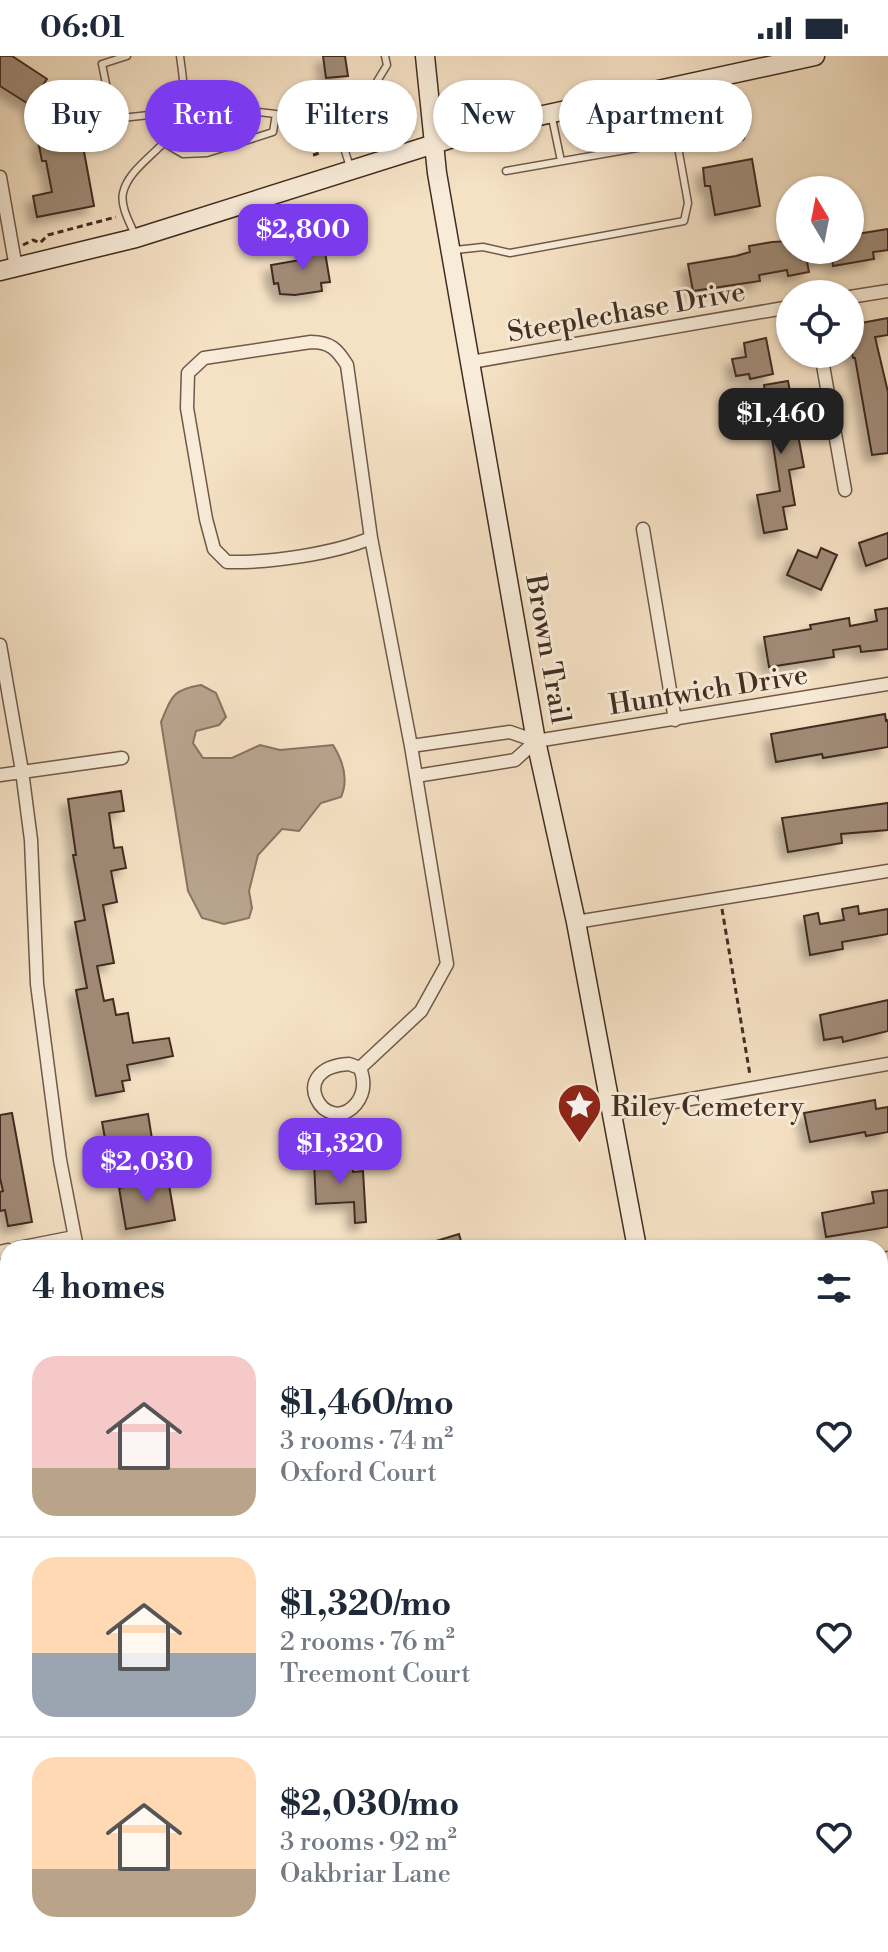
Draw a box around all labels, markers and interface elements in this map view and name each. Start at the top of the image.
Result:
text: 06:01 [40,9,124,47]
chip: Buy [24,80,129,152]
chip: Rent [145,80,261,152]
chip: Filters [277,80,417,152]
chip: New [433,80,543,152]
chip: Apartment [559,80,752,152]
north arrow [776,176,864,264]
map controls [776,176,864,368]
pin: $2,800 [238,204,368,272]
text: $2,800 [256,214,350,246]
street label: Steeplechase Drive [505,274,748,351]
button: locate [776,280,864,368]
pin: $1,460 [716,388,846,456]
text: $1,460 [737,398,825,430]
street label: Brown Trail [517,571,578,726]
street label: Huntwich Drive [606,657,810,723]
place icon: Riley Cemetery [556,1082,604,1145]
place label: Riley Cemetery [611,1090,804,1125]
pin: $1,320 [275,1118,405,1186]
text: $1,320 [296,1128,384,1160]
pin: $2,030 [82,1136,212,1204]
text: $2,030 [100,1146,194,1178]
icon: filters [812,1266,856,1310]
text: 4 homes [32,1267,165,1309]
text: $1,460/mo [280,1383,454,1425]
icon: home [96,1388,192,1484]
icon: heart [812,1414,856,1458]
text: 3 rooms · 74 m² [280,1425,453,1457]
text: Oxford Court [280,1457,437,1489]
text: $1,320/mo [280,1584,451,1626]
icon: home [96,1589,192,1685]
icon: heart [812,1615,856,1659]
text: 2 rooms · 76 m² [280,1626,455,1658]
text: Treemont Court [280,1658,470,1690]
text: $2,030/mo [280,1784,459,1826]
icon: home [96,1789,192,1885]
icon: heart [812,1815,856,1859]
text: 3 rooms · 92 m² [280,1826,457,1858]
text: Oakbriar Lane [280,1858,451,1890]

